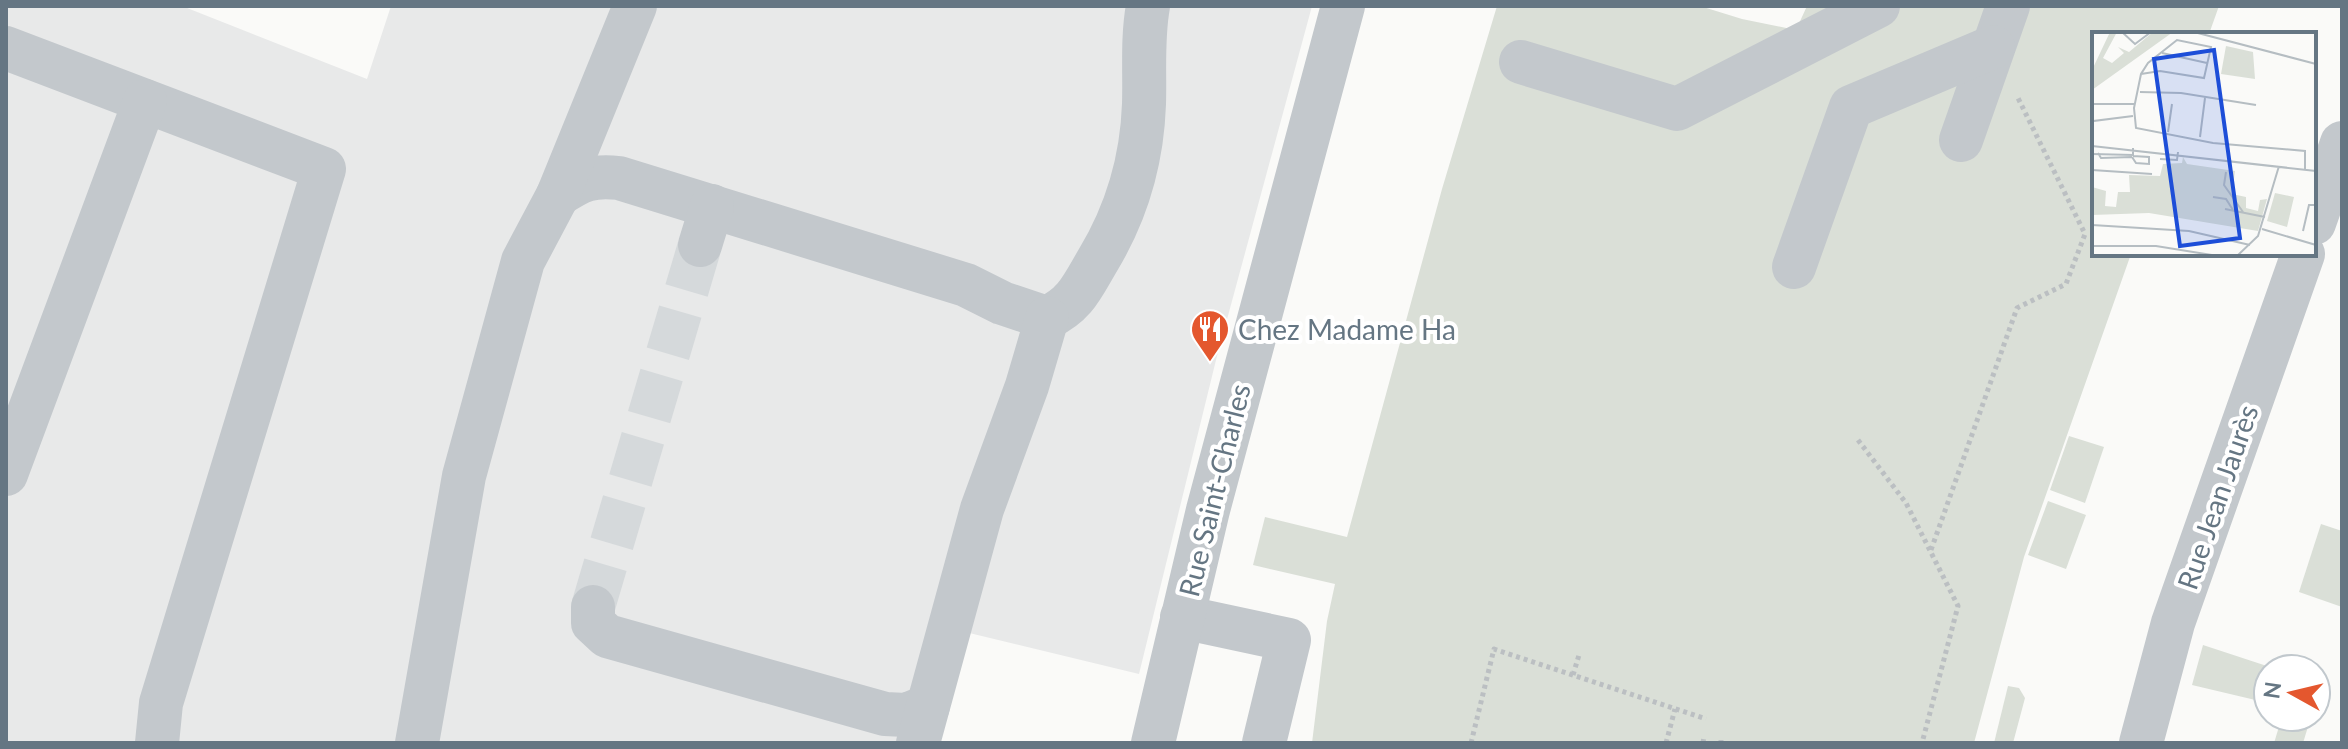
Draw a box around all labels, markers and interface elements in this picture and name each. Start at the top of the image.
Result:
inset map [2092,32,2316,256]
restaurant icon: Chez Madame Ha [1189,308,1231,363]
place label: Chez Madame Ha [1238,312,1456,346]
street label: Rue Saint-Charles [1171,380,1257,600]
street label: Rue Jean Jaurès [2170,400,2264,594]
north arrow [2252,653,2332,733]
text: N [2257,680,2286,700]

